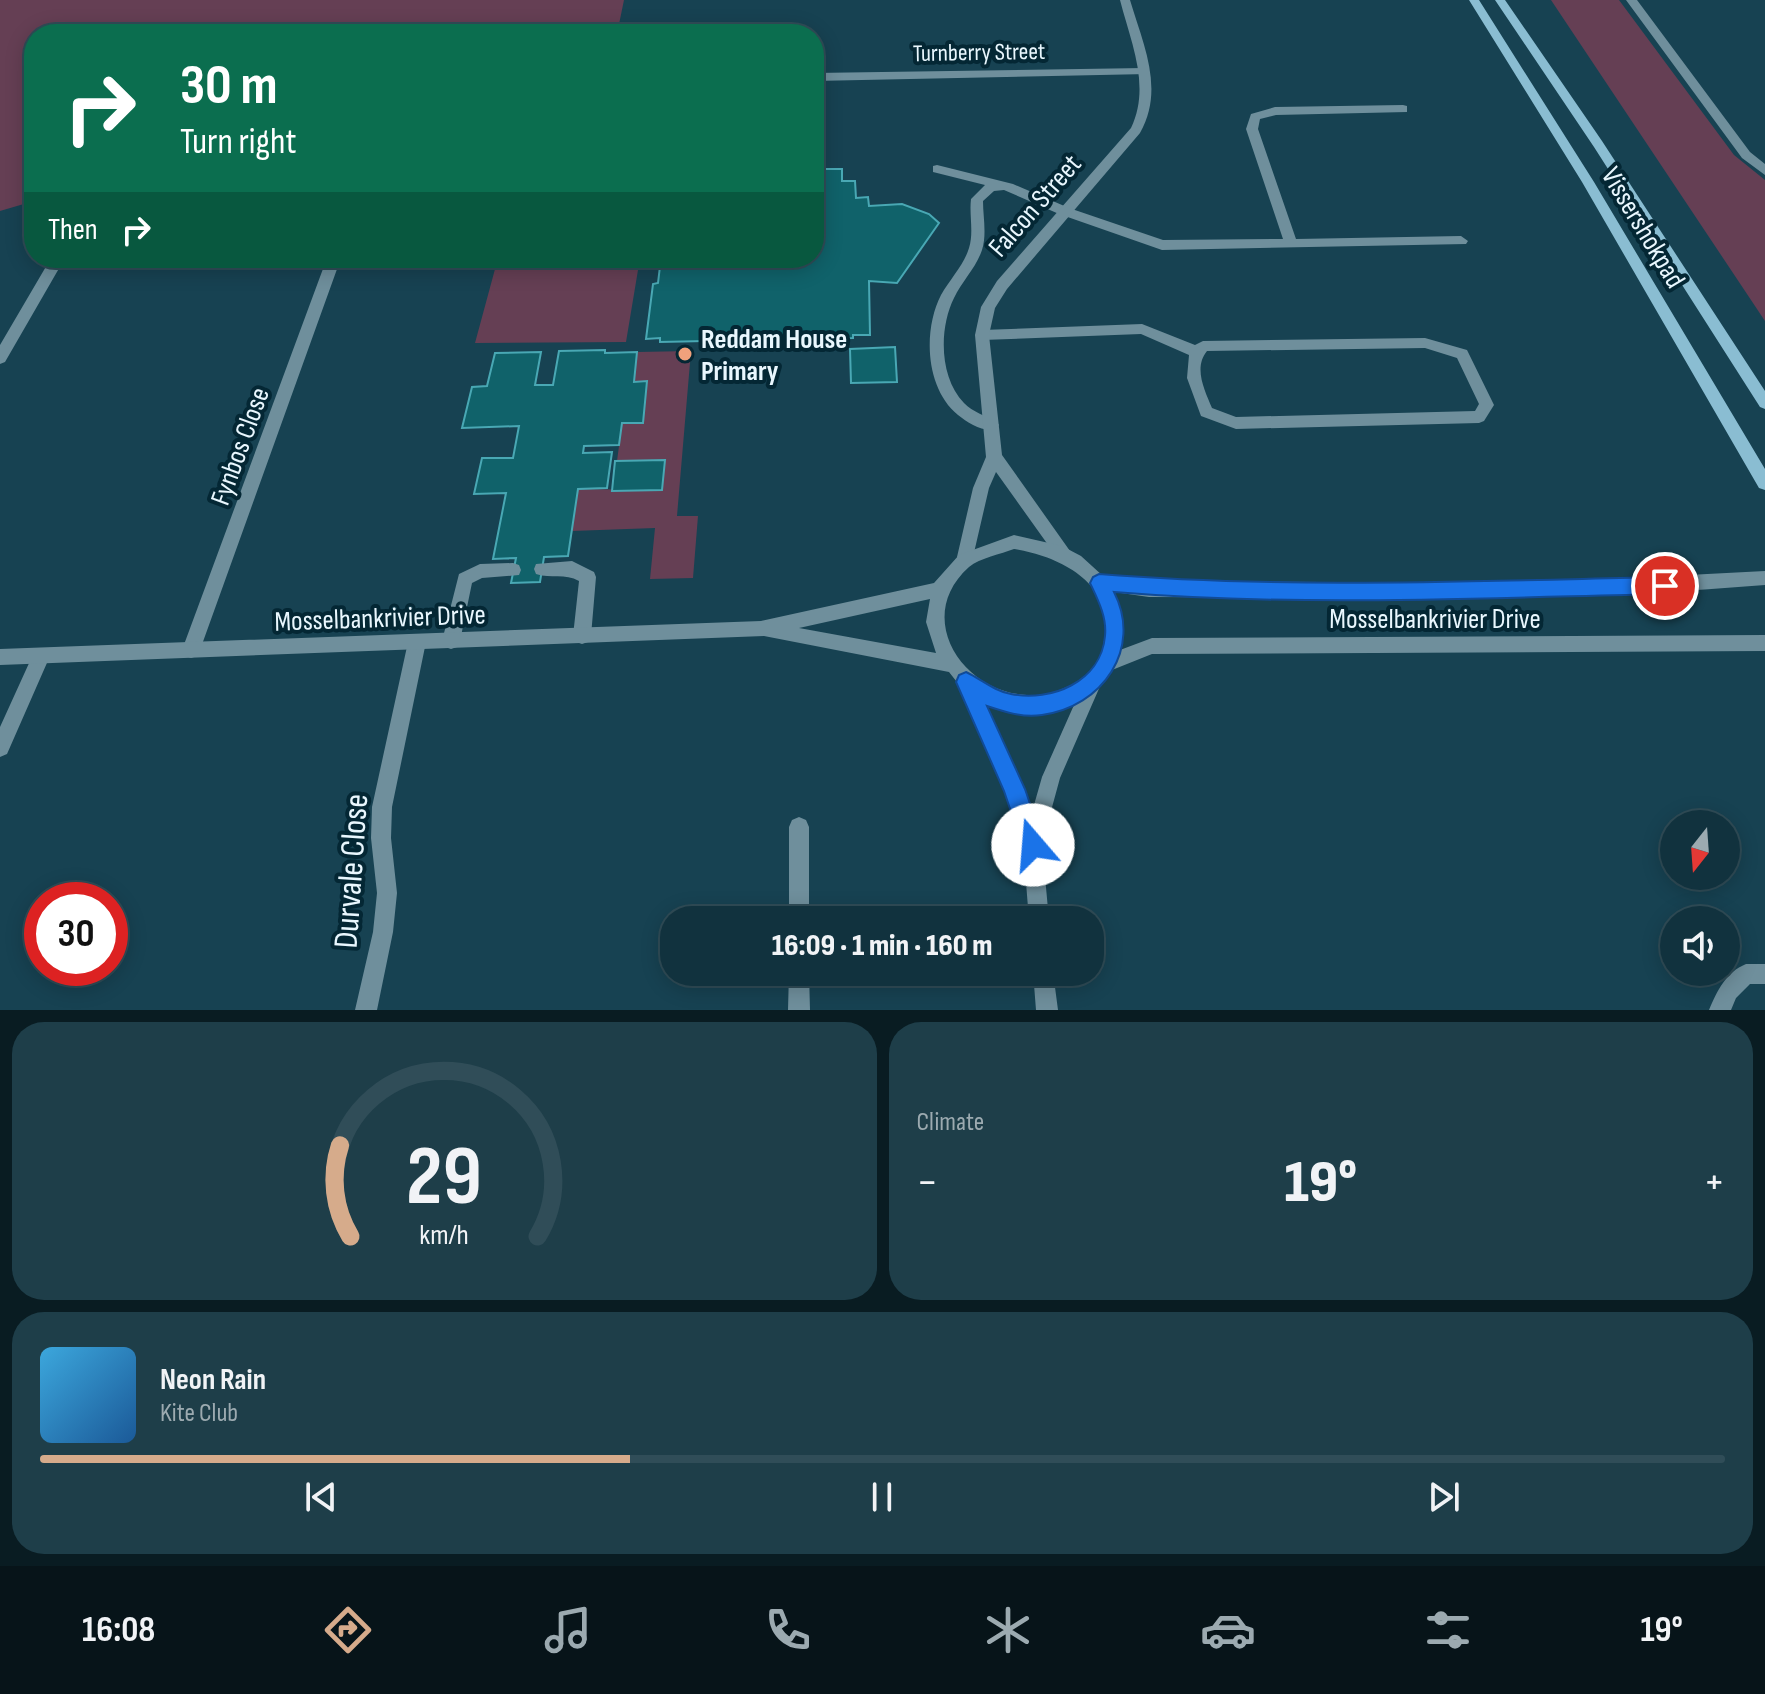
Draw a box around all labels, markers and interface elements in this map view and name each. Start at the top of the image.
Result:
street label: Turnberry Street [913,37,1046,68]
text: 30 m [180,53,278,120]
icon: right [48,56,152,160]
text: Turn right [180,121,297,164]
street label: Falcon Street [982,148,1088,264]
street label: Vissershokpad [1594,161,1692,294]
icon: right [114,208,158,252]
text: Then [48,212,98,248]
place label: Reddam House Primary [701,323,847,388]
marker: Reddam House Primary [676,345,694,363]
street label: Fynbos Close [204,383,277,510]
pin [1631,552,1699,620]
icon: arrive [1643,564,1687,608]
street label: Mosselbankrivier Drive [274,598,486,639]
street label: Mosselbankrivier Drive [1329,603,1541,636]
street label: Durvale Close [326,792,377,950]
position arrow [991,803,1075,887]
north arrow [1660,810,1740,890]
map controls [1660,810,1740,986]
speed limit sign: 30 [24,882,128,986]
button: sound [1660,906,1740,986]
text: 16:09 · 1 min · 160 m [772,928,992,964]
text: Climate [917,1107,984,1138]
text: 29 [406,1128,482,1228]
text: 19° [1284,1147,1357,1219]
text: − [917,1156,938,1209]
text: + [1703,1156,1725,1209]
text: km/h [420,1218,469,1253]
text: Neon Rain [160,1362,266,1398]
text: Kite Club [160,1398,238,1429]
icon: previous [299,1475,343,1519]
icon: pause [860,1475,904,1519]
icon: next [1422,1475,1466,1519]
icon: directions [320,1602,376,1658]
icon: music [540,1602,596,1658]
icon: phone [760,1602,816,1658]
icon: climate [980,1602,1036,1658]
icon: car [1200,1602,1256,1658]
icon: filters [1420,1602,1476,1658]
text: 16:08 [82,1609,155,1652]
text: 19° [1640,1609,1683,1652]

